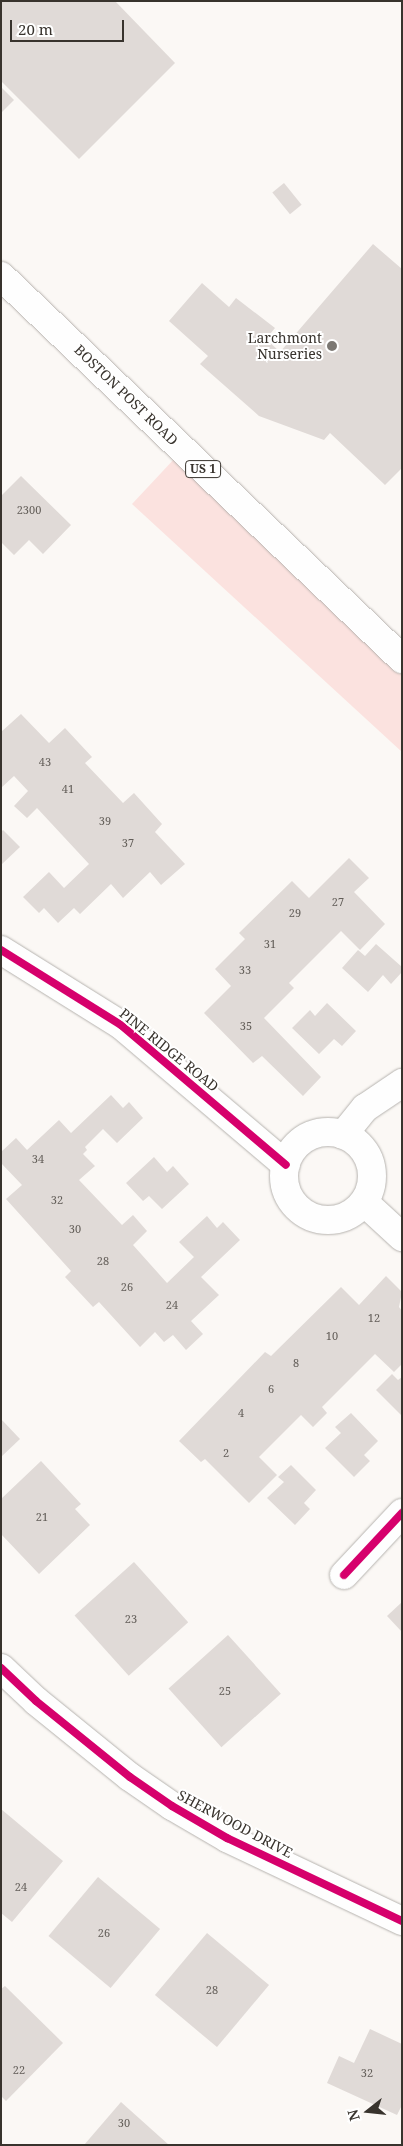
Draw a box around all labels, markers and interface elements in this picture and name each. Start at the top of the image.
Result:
scale bar [12,10,126,42]
text: 20 m [18,19,53,39]
place label: Larchmont Nurseries [248,330,322,362]
marker: Larchmont Nurseries [326,340,338,352]
street label: BOSTON POST ROAD [71,341,181,449]
road number: US 1 [184,459,222,478]
house number: 2300 [17,503,41,517]
house number: 43 [39,755,51,769]
house number: 41 [62,782,74,796]
house number: 39 [99,814,111,828]
house number: 37 [122,836,134,850]
house number: 27 [332,895,344,909]
house number: 29 [289,906,301,920]
house number: 31 [264,937,276,951]
house number: 33 [239,963,251,977]
street label: PINE RIDGE ROAD [116,1005,222,1095]
house number: 35 [240,1019,252,1033]
house number: 34 [32,1152,44,1166]
house number: 32 [51,1193,63,1207]
house number: 30 [69,1222,81,1236]
house number: 28 [97,1254,109,1268]
house number: 26 [121,1280,133,1294]
house number: 24 [166,1298,178,1312]
house number: 12 [368,1311,380,1325]
house number: 10 [326,1329,338,1343]
house number: 8 [293,1356,299,1370]
house number: 6 [268,1382,274,1396]
house number: 4 [238,1406,244,1420]
house number: 2 [223,1446,229,1460]
house number: 21 [36,1510,48,1524]
house number: 23 [125,1612,137,1626]
house number: 25 [219,1684,231,1698]
street label: SHERWOOD DRIVE [175,1787,295,1861]
house number: 24 [15,1880,27,1894]
house number: 26 [98,1926,110,1940]
house number: 28 [206,1983,218,1997]
house number: 22 [13,2063,25,2077]
house number: 32 [361,2066,373,2080]
north arrow [343,2086,393,2136]
text: N [342,2107,364,2123]
house number: 30 [118,2116,130,2130]

